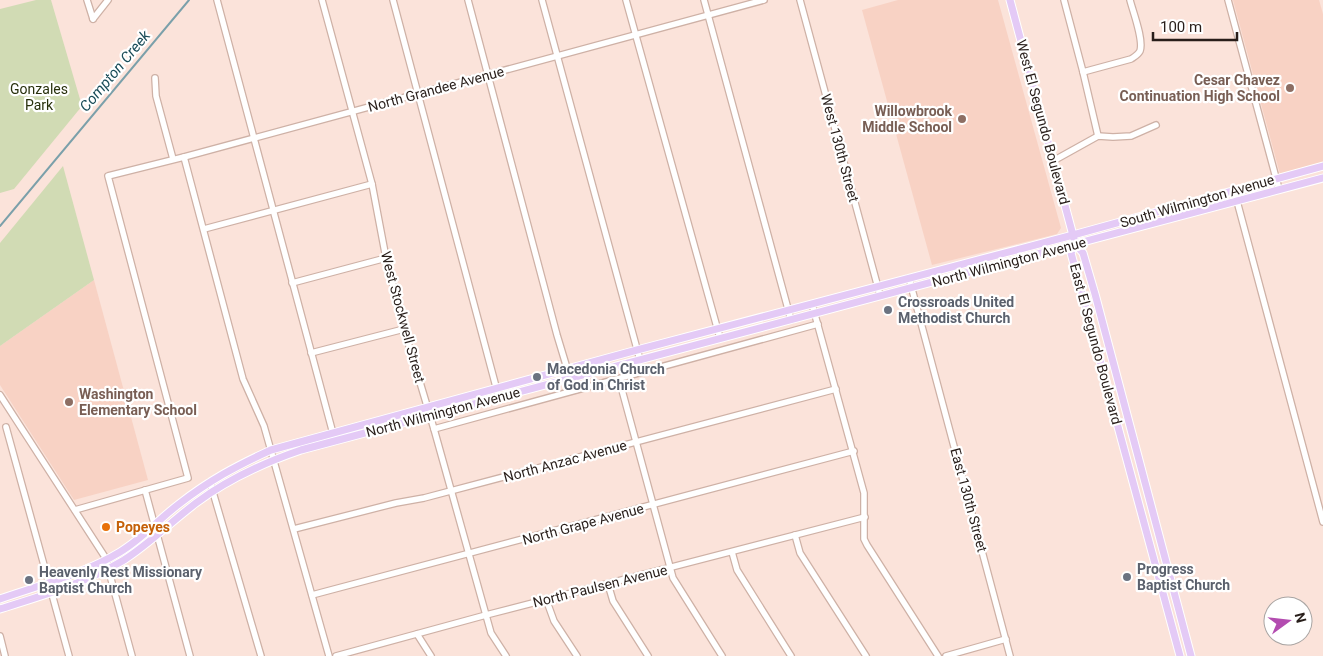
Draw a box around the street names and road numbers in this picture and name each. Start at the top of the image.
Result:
street label: West El Segundo Boulevard [1013,38,1073,206]
street label: North Grandee Avenue [366,63,506,115]
street label: West 130th Street [818,92,862,204]
street label: South Wilmington Avenue [1118,171,1276,231]
street label: North Wilmington Avenue [930,234,1088,290]
street label: West Stockwell Street [378,250,428,385]
street label: East El Segundo Boulevard [1067,262,1125,426]
street label: North Wilmington Avenue [364,384,522,440]
street label: North Anzac Avenue [502,437,628,485]
street label: East 130th Street [947,446,991,554]
street label: North Grape Avenue [521,500,645,548]
street label: North Paulsen Avenue [531,562,669,610]

